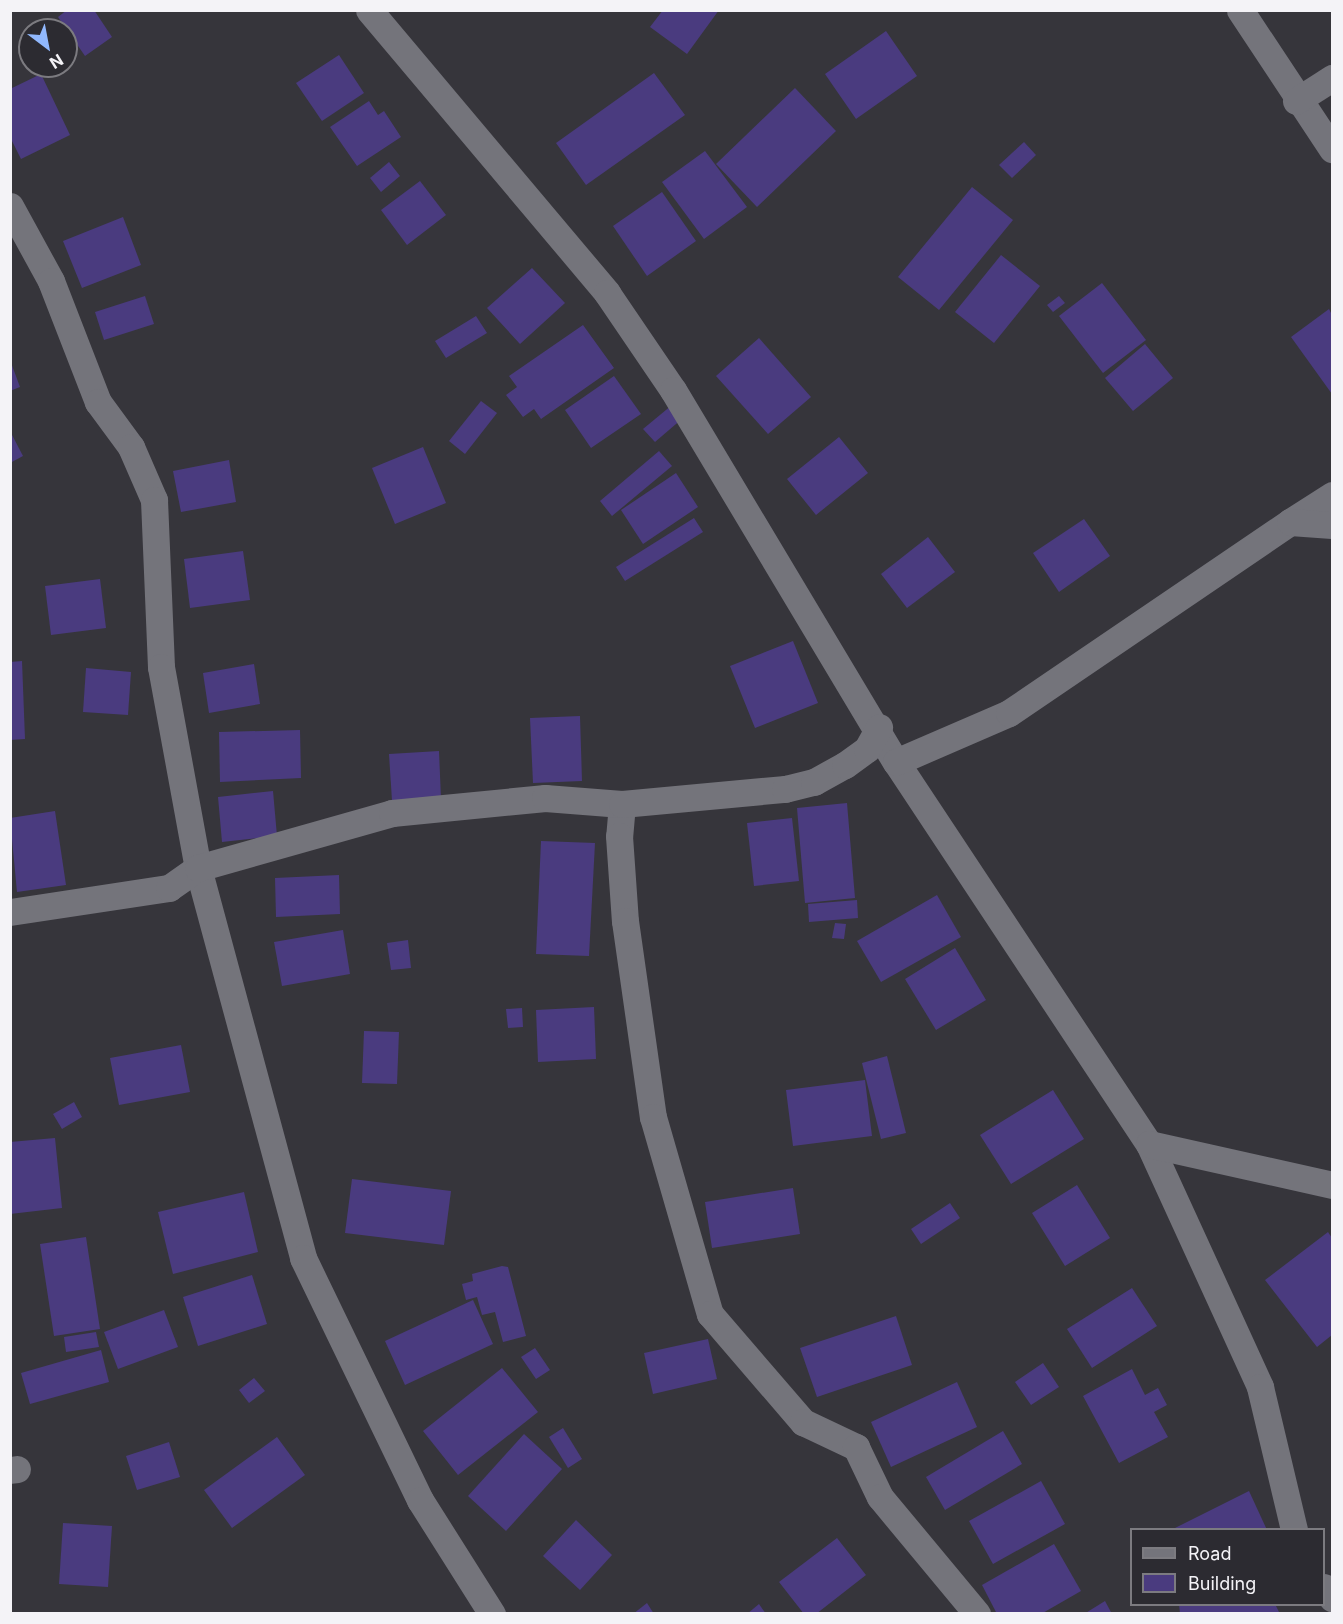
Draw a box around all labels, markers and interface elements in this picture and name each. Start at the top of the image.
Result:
north arrow [18,18,78,78]
text: N [46,50,67,73]
legend [1130,1528,1325,1606]
text: Road [1188,1543,1231,1564]
text: Building [1188,1573,1256,1594]

